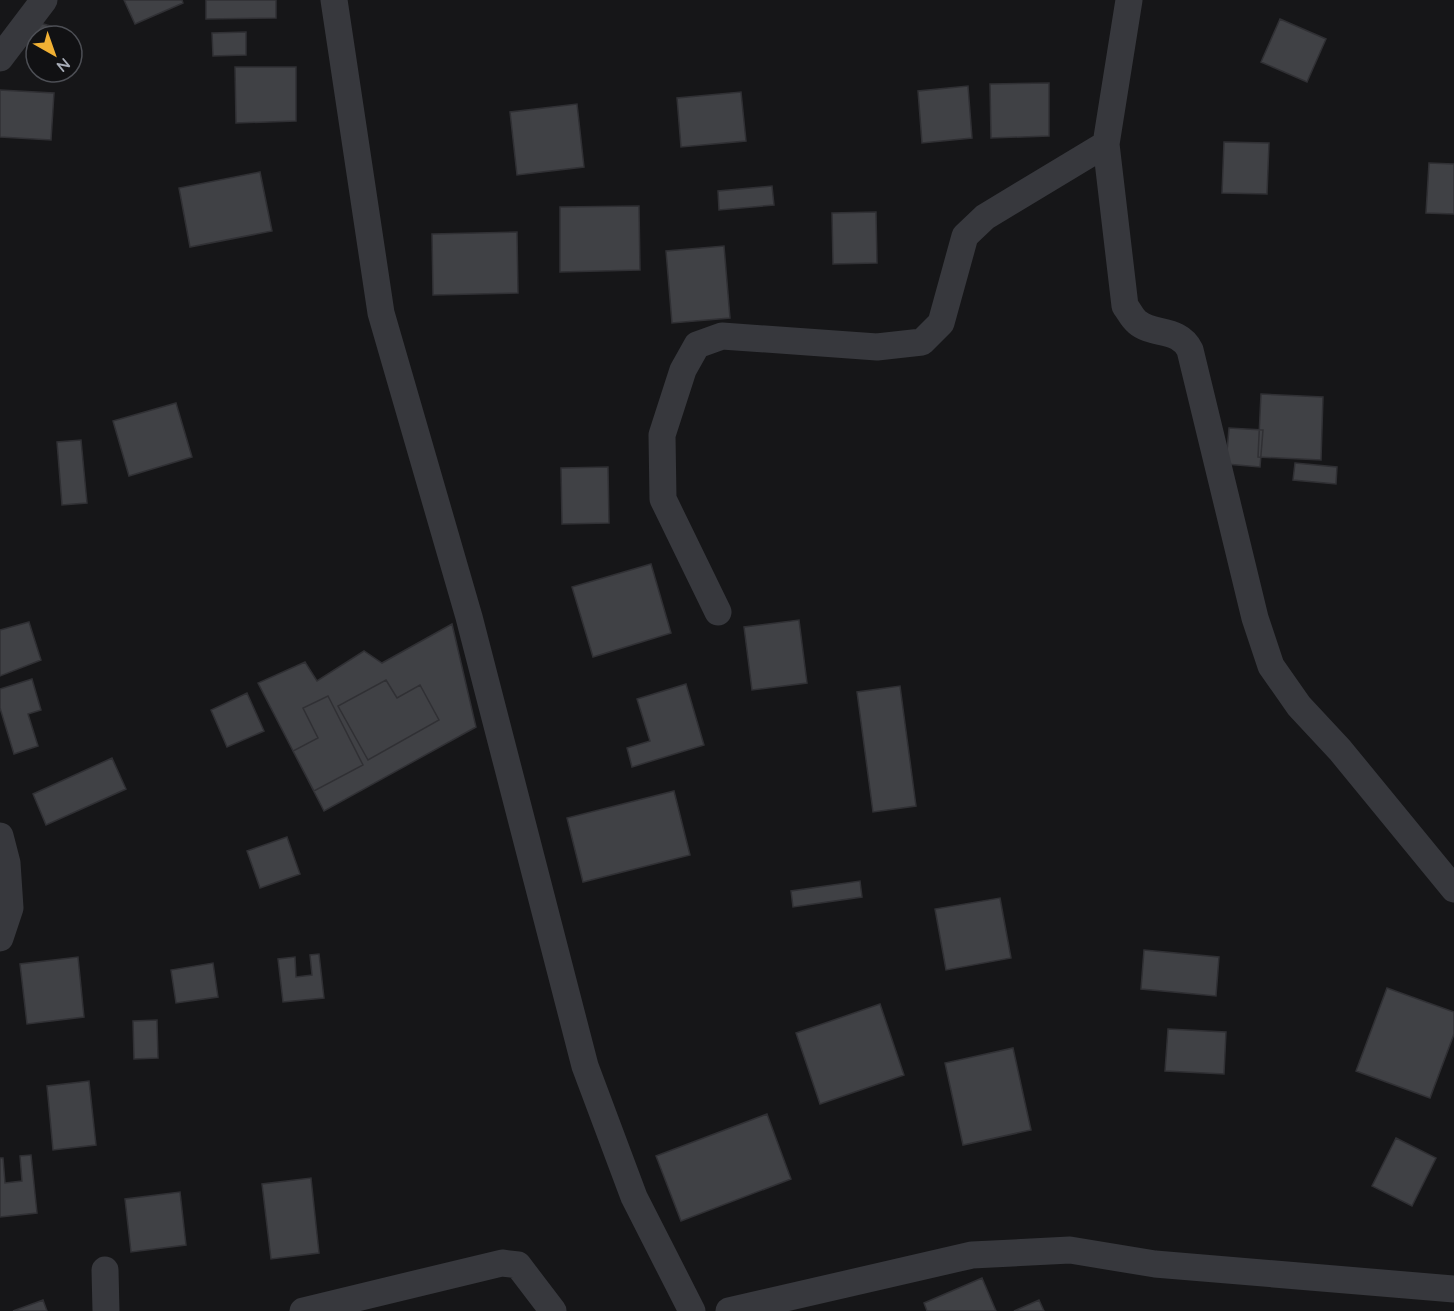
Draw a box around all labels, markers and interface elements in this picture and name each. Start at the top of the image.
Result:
north arrow [24,24,84,84]
text: N [53,54,75,77]

